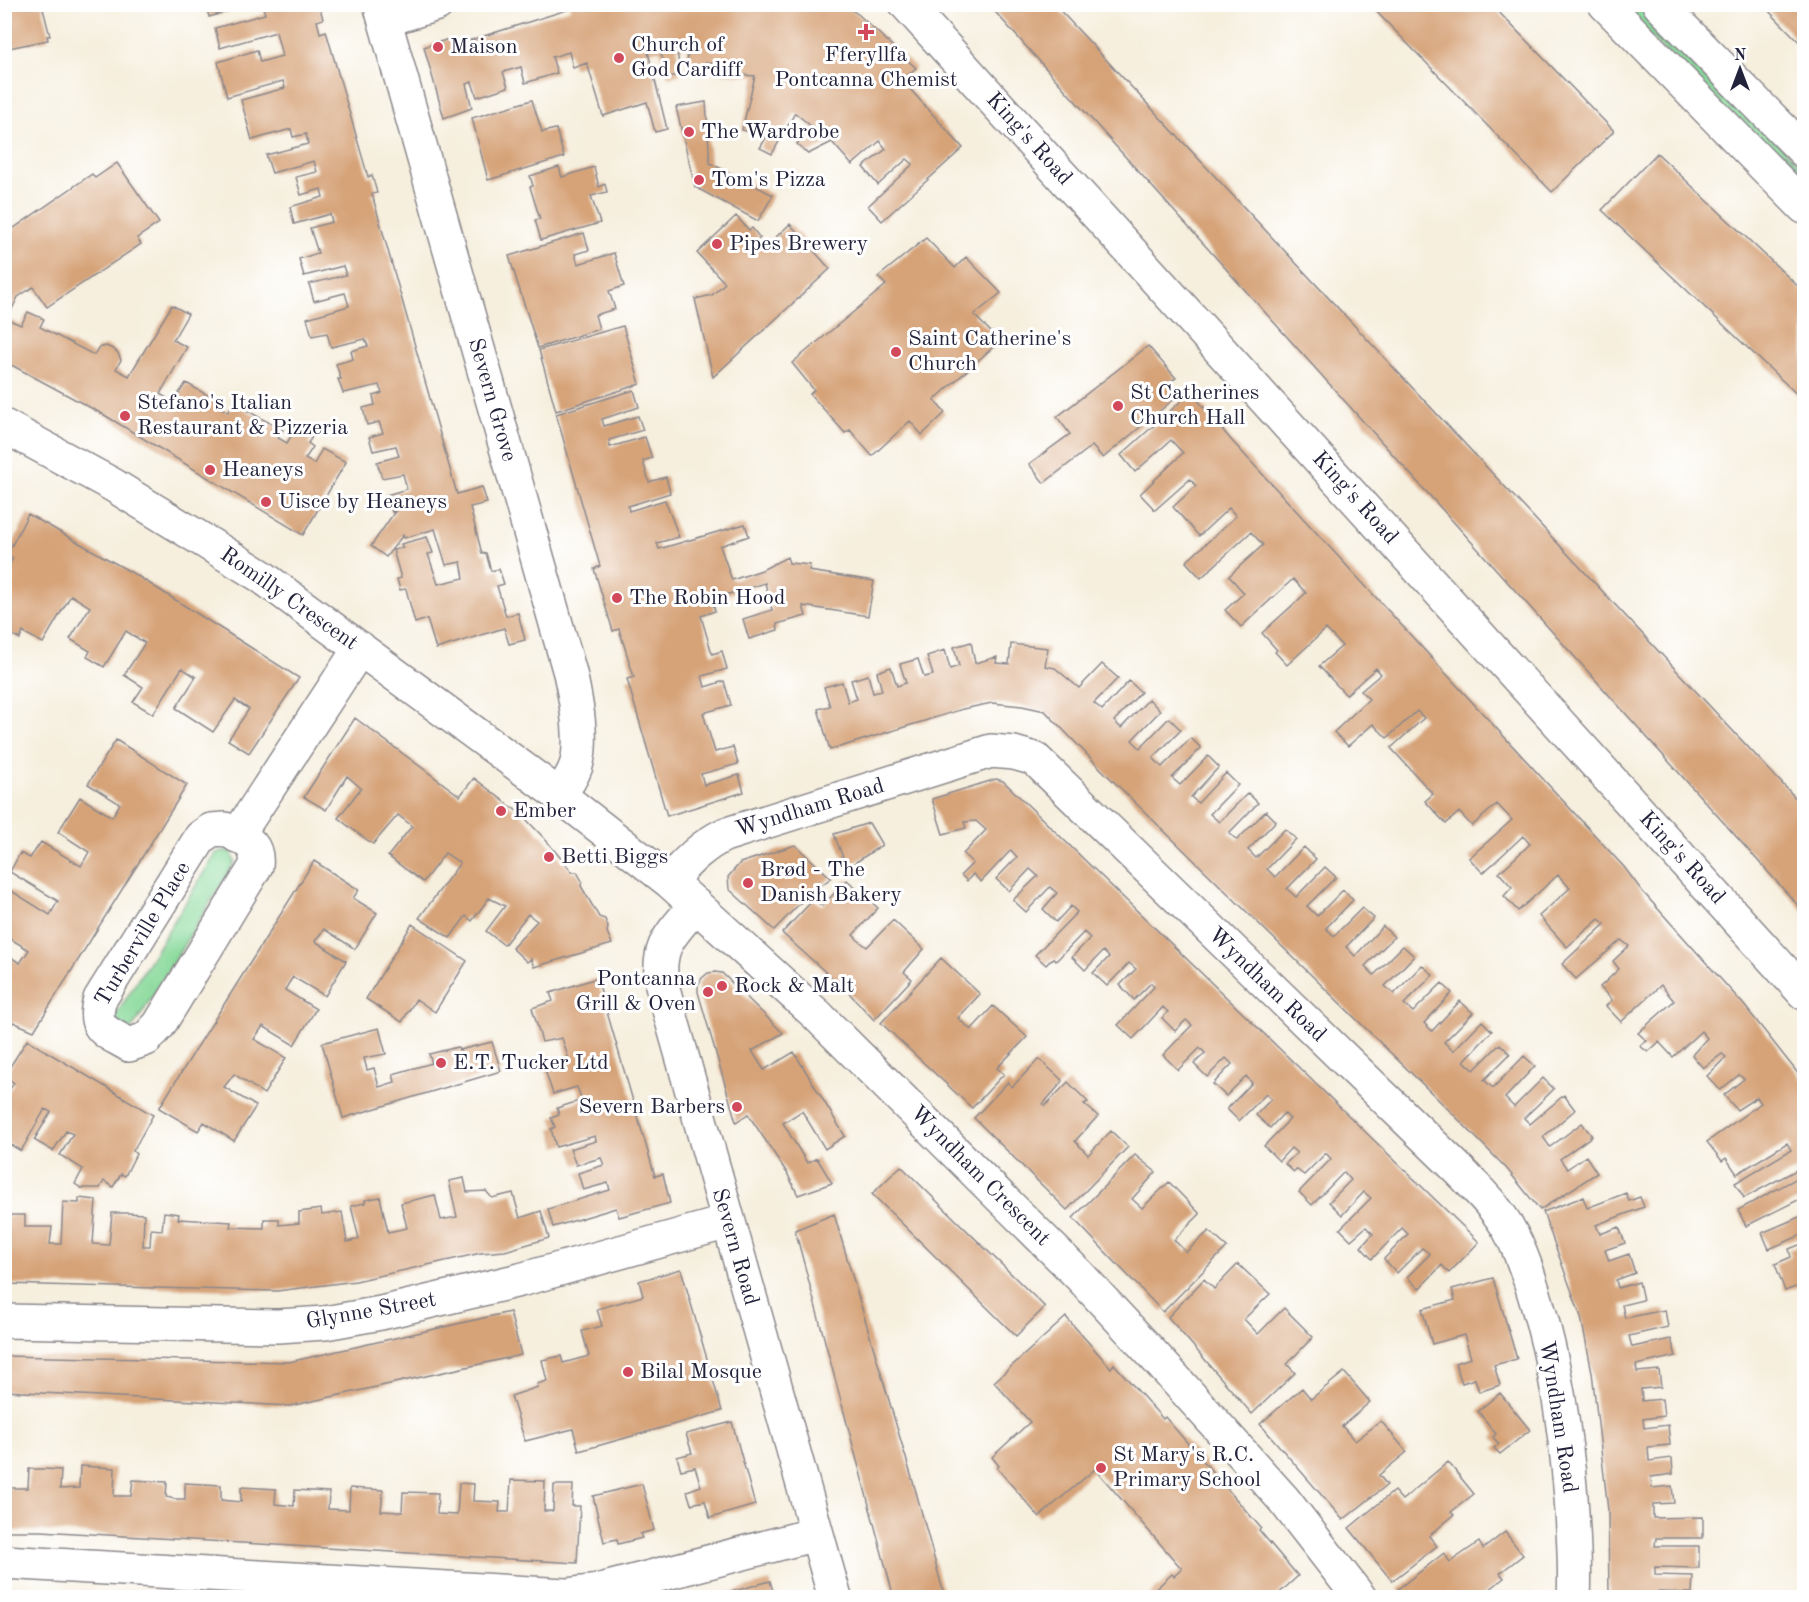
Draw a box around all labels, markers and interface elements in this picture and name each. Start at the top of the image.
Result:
marker: Fferyllfa Pontcanna Chemist [859,25,873,39]
place label: Church of God Cardiff [631,34,743,81]
place label: Maison [450,36,518,58]
north arrow [1710,39,1770,99]
marker: Maison [431,40,445,54]
place label: Fferyllfa Pontcanna Chemist [774,44,958,91]
text: N [1734,48,1747,64]
marker: Church of God Cardiff [612,51,626,65]
street label: King's Road [982,88,1076,190]
place label: The Wardrobe [701,121,839,143]
marker: The Wardrobe [682,125,696,139]
place label: Tom's Pizza [711,169,826,191]
marker: Tom's Pizza [692,173,706,187]
place label: Pipes Brewery [729,233,869,255]
marker: Pipes Brewery [710,237,724,251]
place label: Saint Catherine's Church [908,328,1071,375]
street label: Severn Grove [464,336,520,464]
marker: Saint Catherine's Church [889,345,903,359]
place label: St Catherines Church Hall [1130,382,1259,429]
place label: Stefano's Italian Restaurant & Pizzeria [137,392,348,439]
marker: St Catherines Church Hall [1111,399,1125,413]
marker: Stefano's Italian Restaurant & Pizzeria [118,409,132,423]
street label: King's Road [1308,447,1402,549]
place label: Heaneys [222,459,304,481]
marker: Heaneys [203,463,217,477]
place label: Uisce by Heaneys [278,491,447,513]
marker: Uisce by Heaneys [259,495,273,509]
street label: Romilly Crescent [216,543,362,655]
place label: The Robin Hood [629,587,786,609]
marker: The Robin Hood [610,591,624,605]
street label: Wyndham Road [733,775,887,841]
place label: Ember [513,800,576,822]
marker: Ember [494,804,508,818]
street label: King's Road [1635,807,1729,909]
place label: Betti Biggs [561,846,668,868]
marker: Betti Biggs [542,850,556,864]
street label: Turberville Place [91,858,195,1010]
place label: Brød - The Danish Bakery [760,859,902,906]
marker: Brød - The Danish Bakery [741,876,755,890]
street label: Wyndham Road [1204,924,1330,1046]
place label: Pontcanna Grill & Oven [576,968,696,1015]
place label: Rock & Malt [734,975,854,997]
marker: Rock & Malt [715,979,729,993]
marker: Pontcanna Grill & Oven [701,985,715,999]
place label: E.T. Tucker Ltd [453,1052,609,1074]
marker: E.T. Tucker Ltd [434,1056,448,1070]
place label: Severn Barbers [578,1096,725,1118]
marker: Severn Barbers [730,1100,744,1114]
street label: Wyndham Crescent [906,1102,1054,1250]
street label: Severn Road [708,1186,762,1308]
street label: Glynne Street [304,1289,438,1333]
street label: Wyndham Road [1535,1339,1581,1495]
place label: Bilal Mosque [640,1361,762,1383]
marker: Bilal Mosque [621,1365,635,1379]
place label: St Mary's R.C. Primary School [1113,1444,1261,1491]
marker: St Mary's R.C. Primary School [1094,1461,1108,1475]

